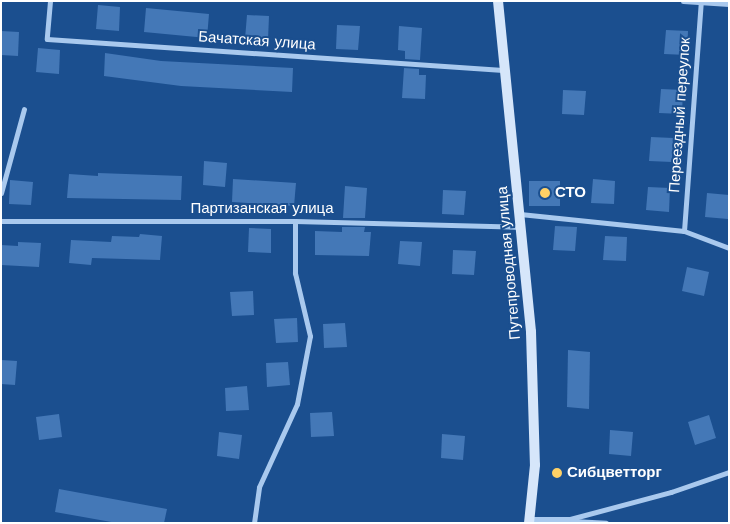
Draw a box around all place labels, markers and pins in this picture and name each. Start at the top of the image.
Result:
place label: СТО [555,184,586,202]
marker: СТО [539,187,551,199]
place label: Сибцветторг [567,464,662,482]
marker: Сибцветторг [551,467,563,479]

